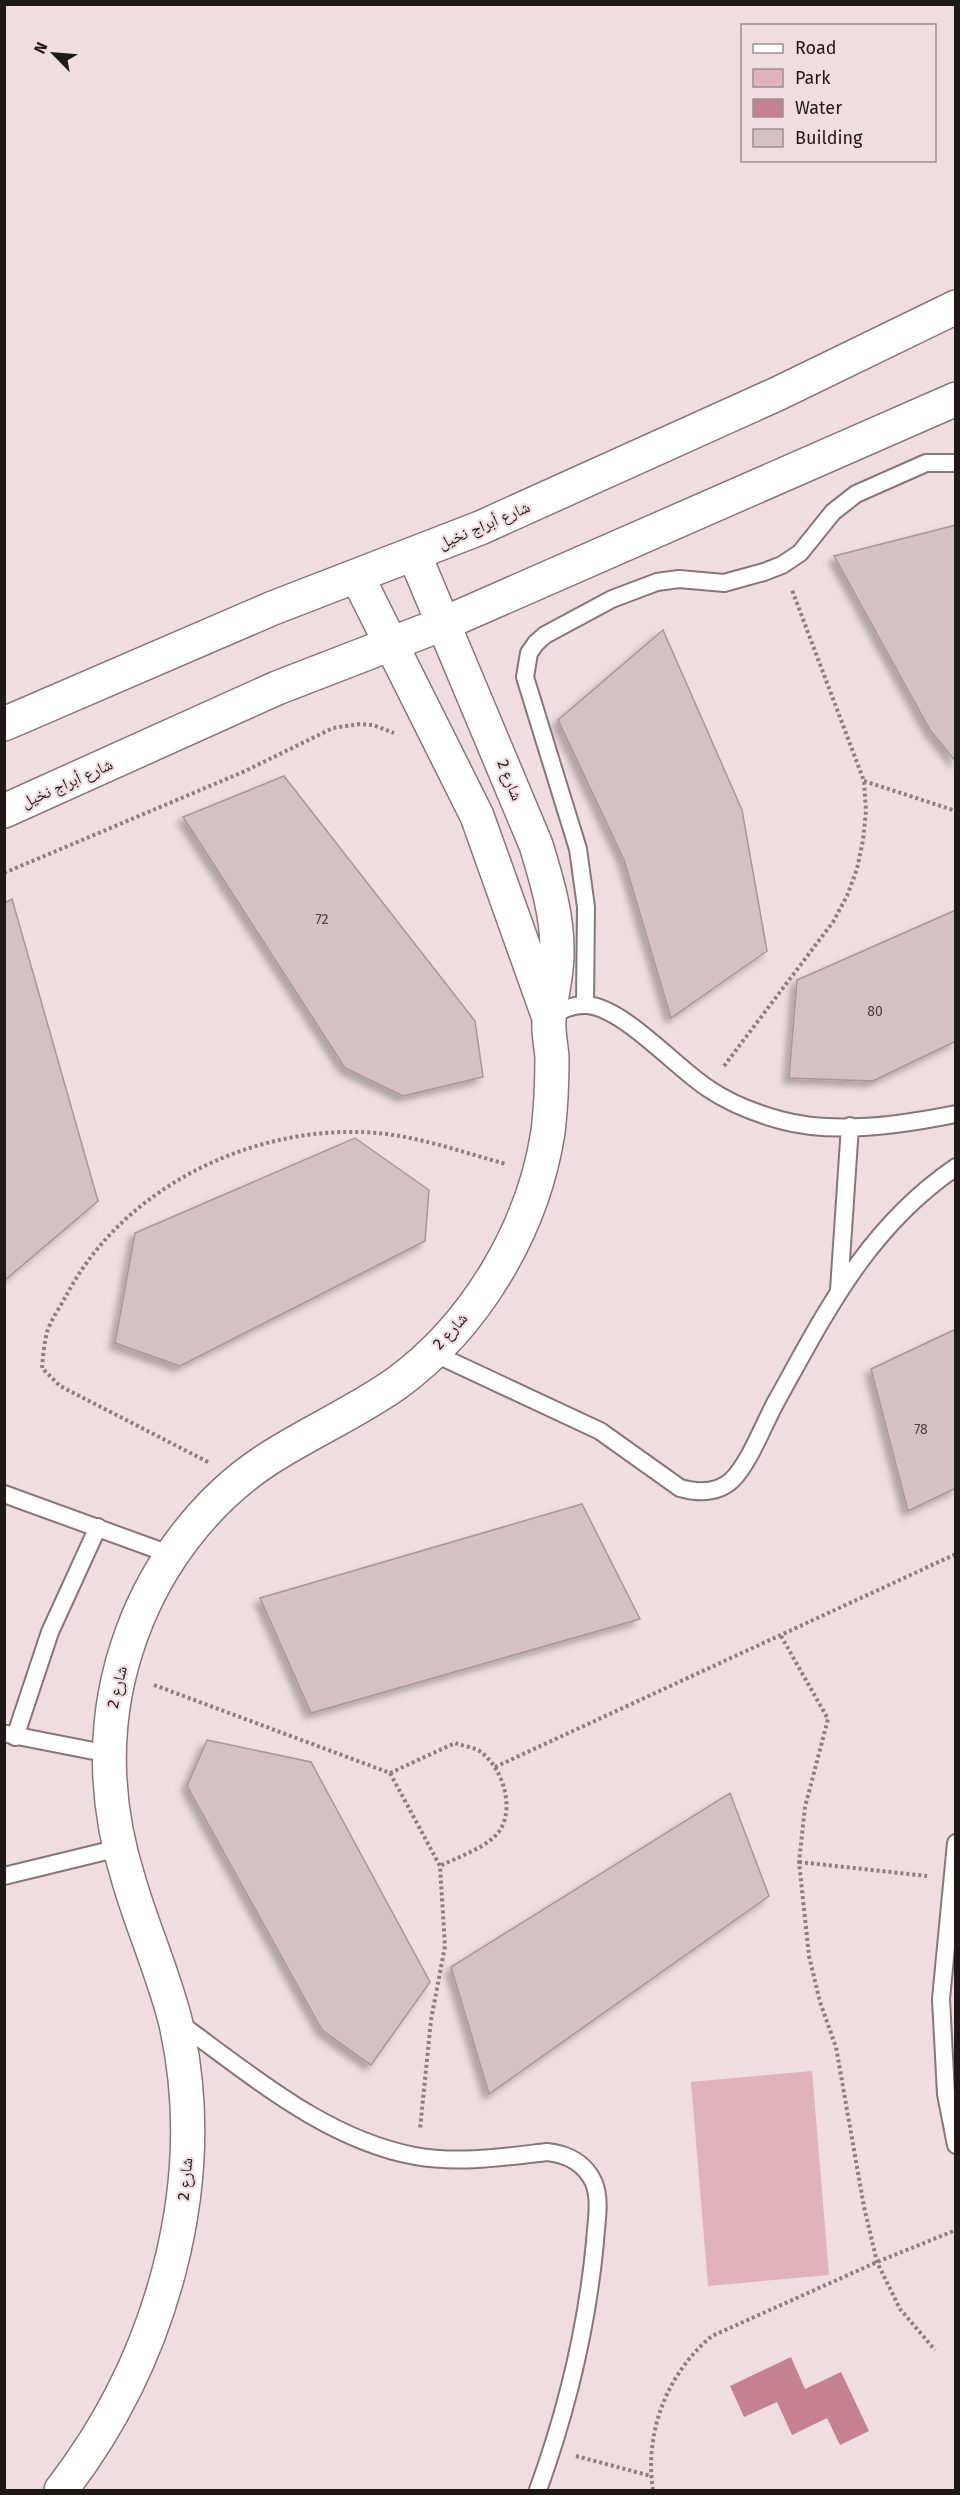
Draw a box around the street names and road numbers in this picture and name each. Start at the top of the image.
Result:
street label: شارع أبراج نخيل [435,497,533,554]
street label: شارع أبراج نخيل [18,754,116,812]
street label: شارع 2 [492,757,527,804]
street label: شارع 2 [429,1309,472,1354]
street label: شارع 2 [103,1664,132,1710]
street label: شارع 2 [174,2157,197,2201]

